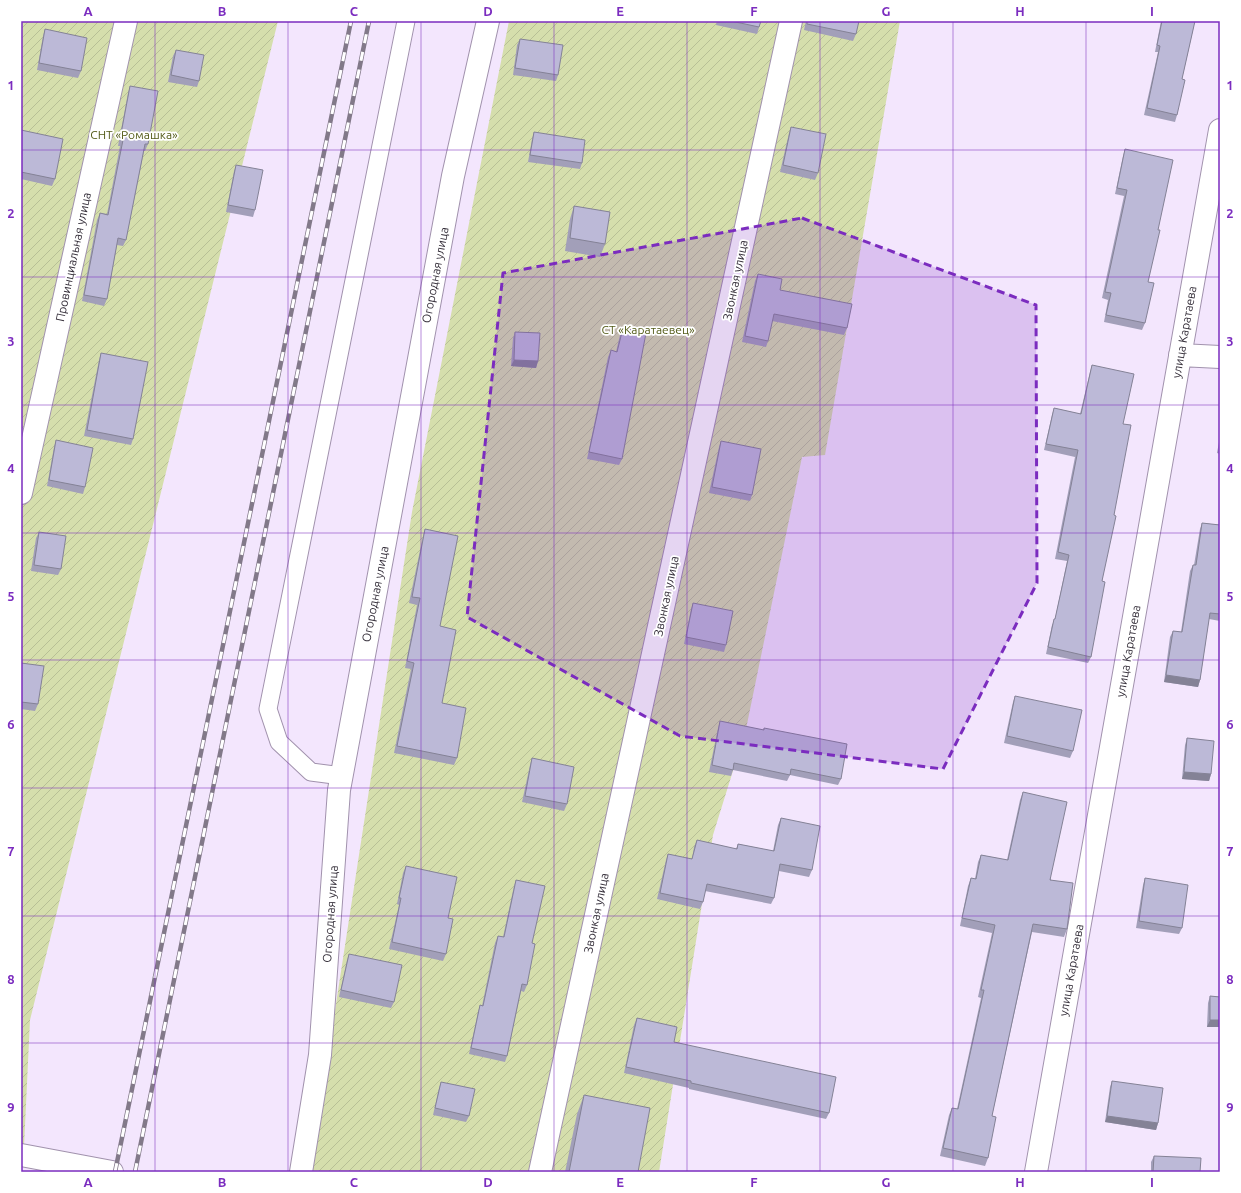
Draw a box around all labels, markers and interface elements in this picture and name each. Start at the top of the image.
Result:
text: A [83,4,93,18]
text: B [218,4,227,18]
text: C [350,4,359,18]
text: D [483,4,493,18]
text: E [616,4,624,18]
text: F [750,4,758,18]
text: G [882,4,891,18]
text: H [1015,4,1025,18]
text: I [1150,4,1154,18]
text: 1 [7,78,15,92]
text: 1 [1226,78,1234,92]
park label: СНТ «Ромашка» [90,128,178,141]
street label: Провинциальная улица [53,191,93,323]
text: 2 [7,206,15,220]
text: 2 [1226,206,1234,220]
street label: Огородная улица [419,226,451,324]
street label: Звонкая улица [720,239,750,321]
street label: улица Каратаева [1170,285,1198,379]
park label: СТ «Каратаевец» [601,323,695,336]
text: 3 [7,334,15,348]
text: 3 [1226,334,1234,348]
text: 4 [7,461,15,475]
text: 4 [1226,461,1234,475]
street label: Огородная улица [359,545,391,643]
street label: Звонкая улица [651,555,681,637]
text: 5 [7,589,15,603]
text: 5 [1226,589,1234,603]
street label: улица Каратаева [1114,604,1142,698]
text: 6 [7,717,15,731]
text: 6 [1226,717,1234,731]
text: 7 [7,844,15,858]
text: 7 [1226,844,1234,858]
street label: Огородная улица [320,865,340,963]
street label: Звонкая улица [581,872,611,954]
street label: улица Каратаева [1057,923,1085,1017]
text: 8 [7,972,15,986]
text: 8 [1226,972,1234,986]
text: 9 [7,1100,15,1114]
text: 9 [1226,1100,1234,1114]
text: A [83,1175,93,1189]
text: B [218,1175,227,1189]
text: C [350,1175,359,1189]
text: D [483,1175,493,1189]
text: E [616,1175,624,1189]
text: F [750,1175,758,1189]
text: G [882,1175,891,1189]
text: H [1015,1175,1025,1189]
text: I [1150,1175,1154,1189]

